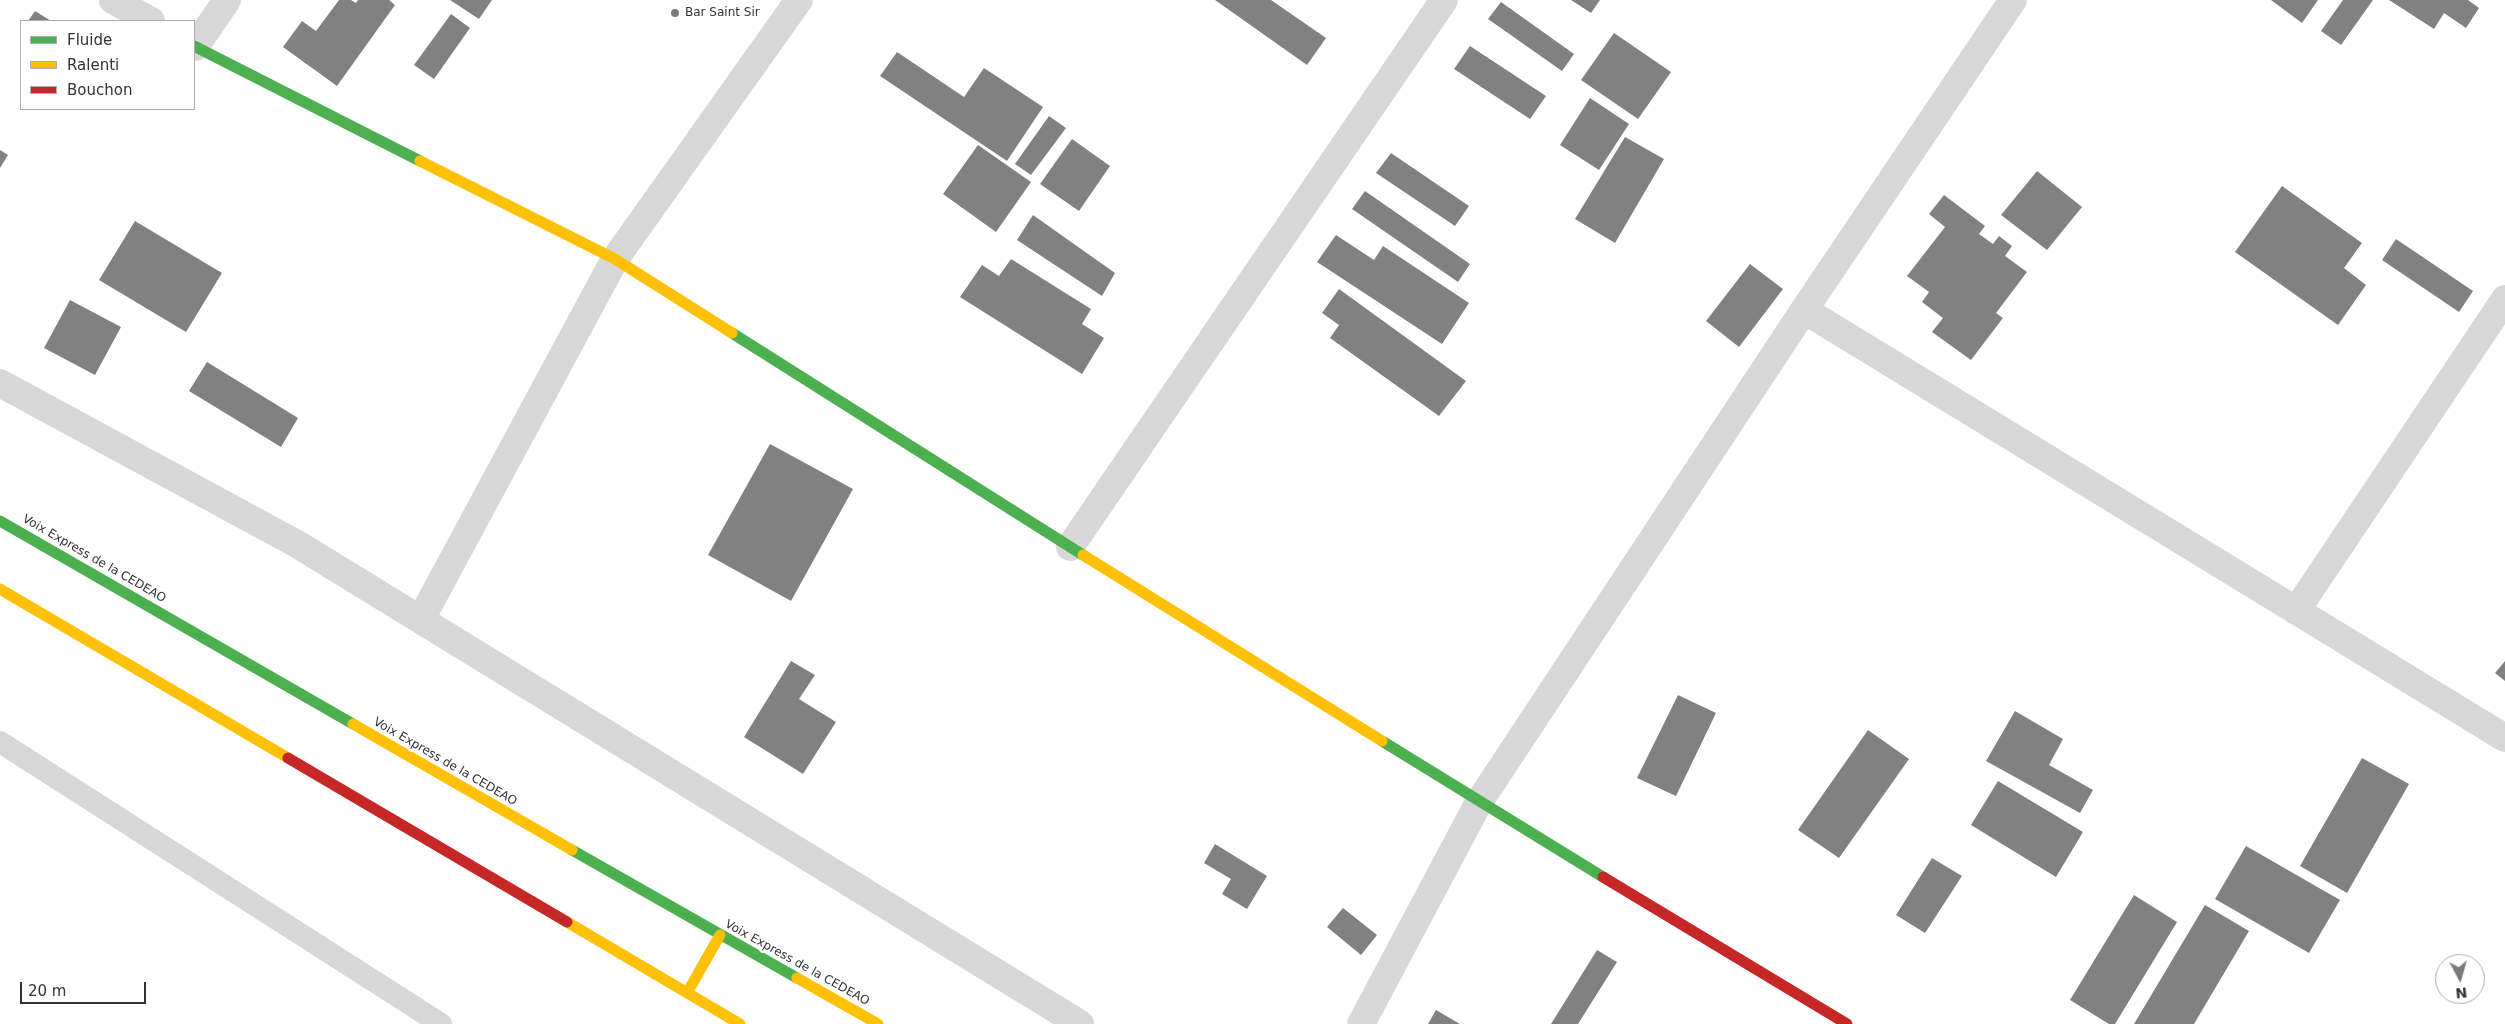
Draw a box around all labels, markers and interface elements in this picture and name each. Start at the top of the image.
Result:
place label: Bar Saint Sir [685,6,760,20]
marker: Bar Saint Sir [669,7,681,19]
legend [20,20,195,110]
text: Fluide [67,31,112,49]
text: Ralenti [67,56,119,74]
text: Bouchon [67,81,132,99]
street label: Voix Express de la CEDEAO [20,512,168,606]
street label: Voix Express de la CEDEAO [371,715,519,809]
street label: Voix Express de la CEDEAO [722,917,872,1009]
north arrow [2435,954,2485,1004]
scale bar [22,972,149,1004]
text: 20 m [28,982,66,1000]
text: N [2455,984,2468,1001]

